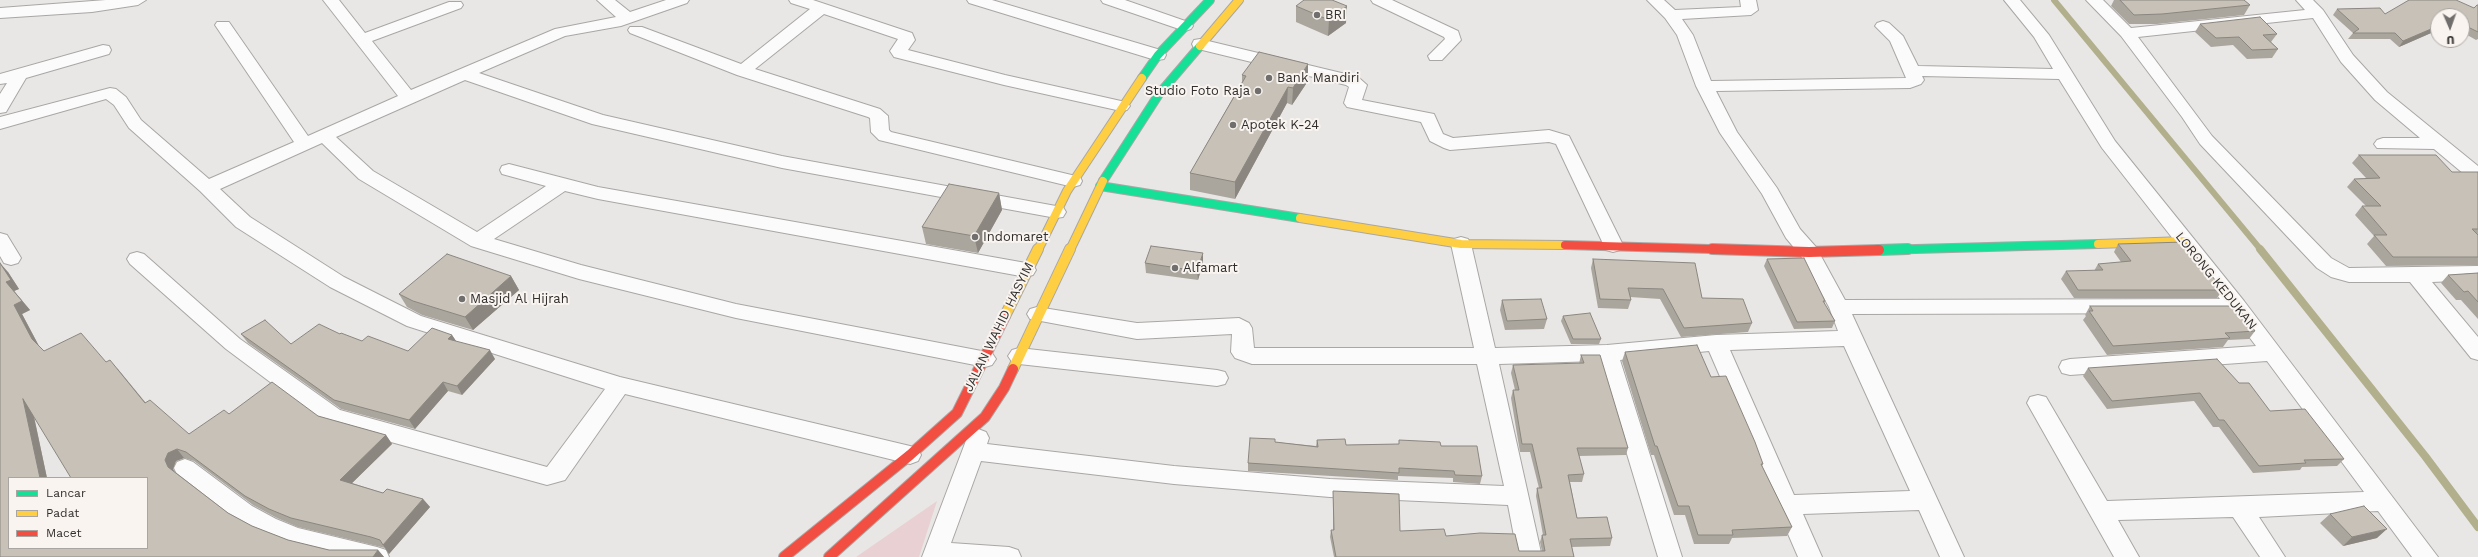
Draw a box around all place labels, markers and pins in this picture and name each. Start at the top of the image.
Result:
place label: BRI [1325,7,1346,23]
marker: BRI [1312,10,1322,20]
place label: Bank Mandiri [1277,70,1359,86]
marker: Bank Mandiri [1264,73,1274,83]
place label: Studio Foto Raja [1145,83,1250,99]
marker: Studio Foto Raja [1253,86,1263,96]
place label: Apotek K-24 [1241,117,1319,133]
marker: Apotek K-24 [1228,120,1238,130]
place label: Indomaret [983,229,1048,245]
marker: Indomaret [970,232,980,242]
place label: Alfamart [1183,260,1238,276]
marker: Alfamart [1170,263,1180,273]
place label: Masjid Al Hijrah [470,291,569,307]
marker: Masjid Al Hijrah [457,294,467,304]

